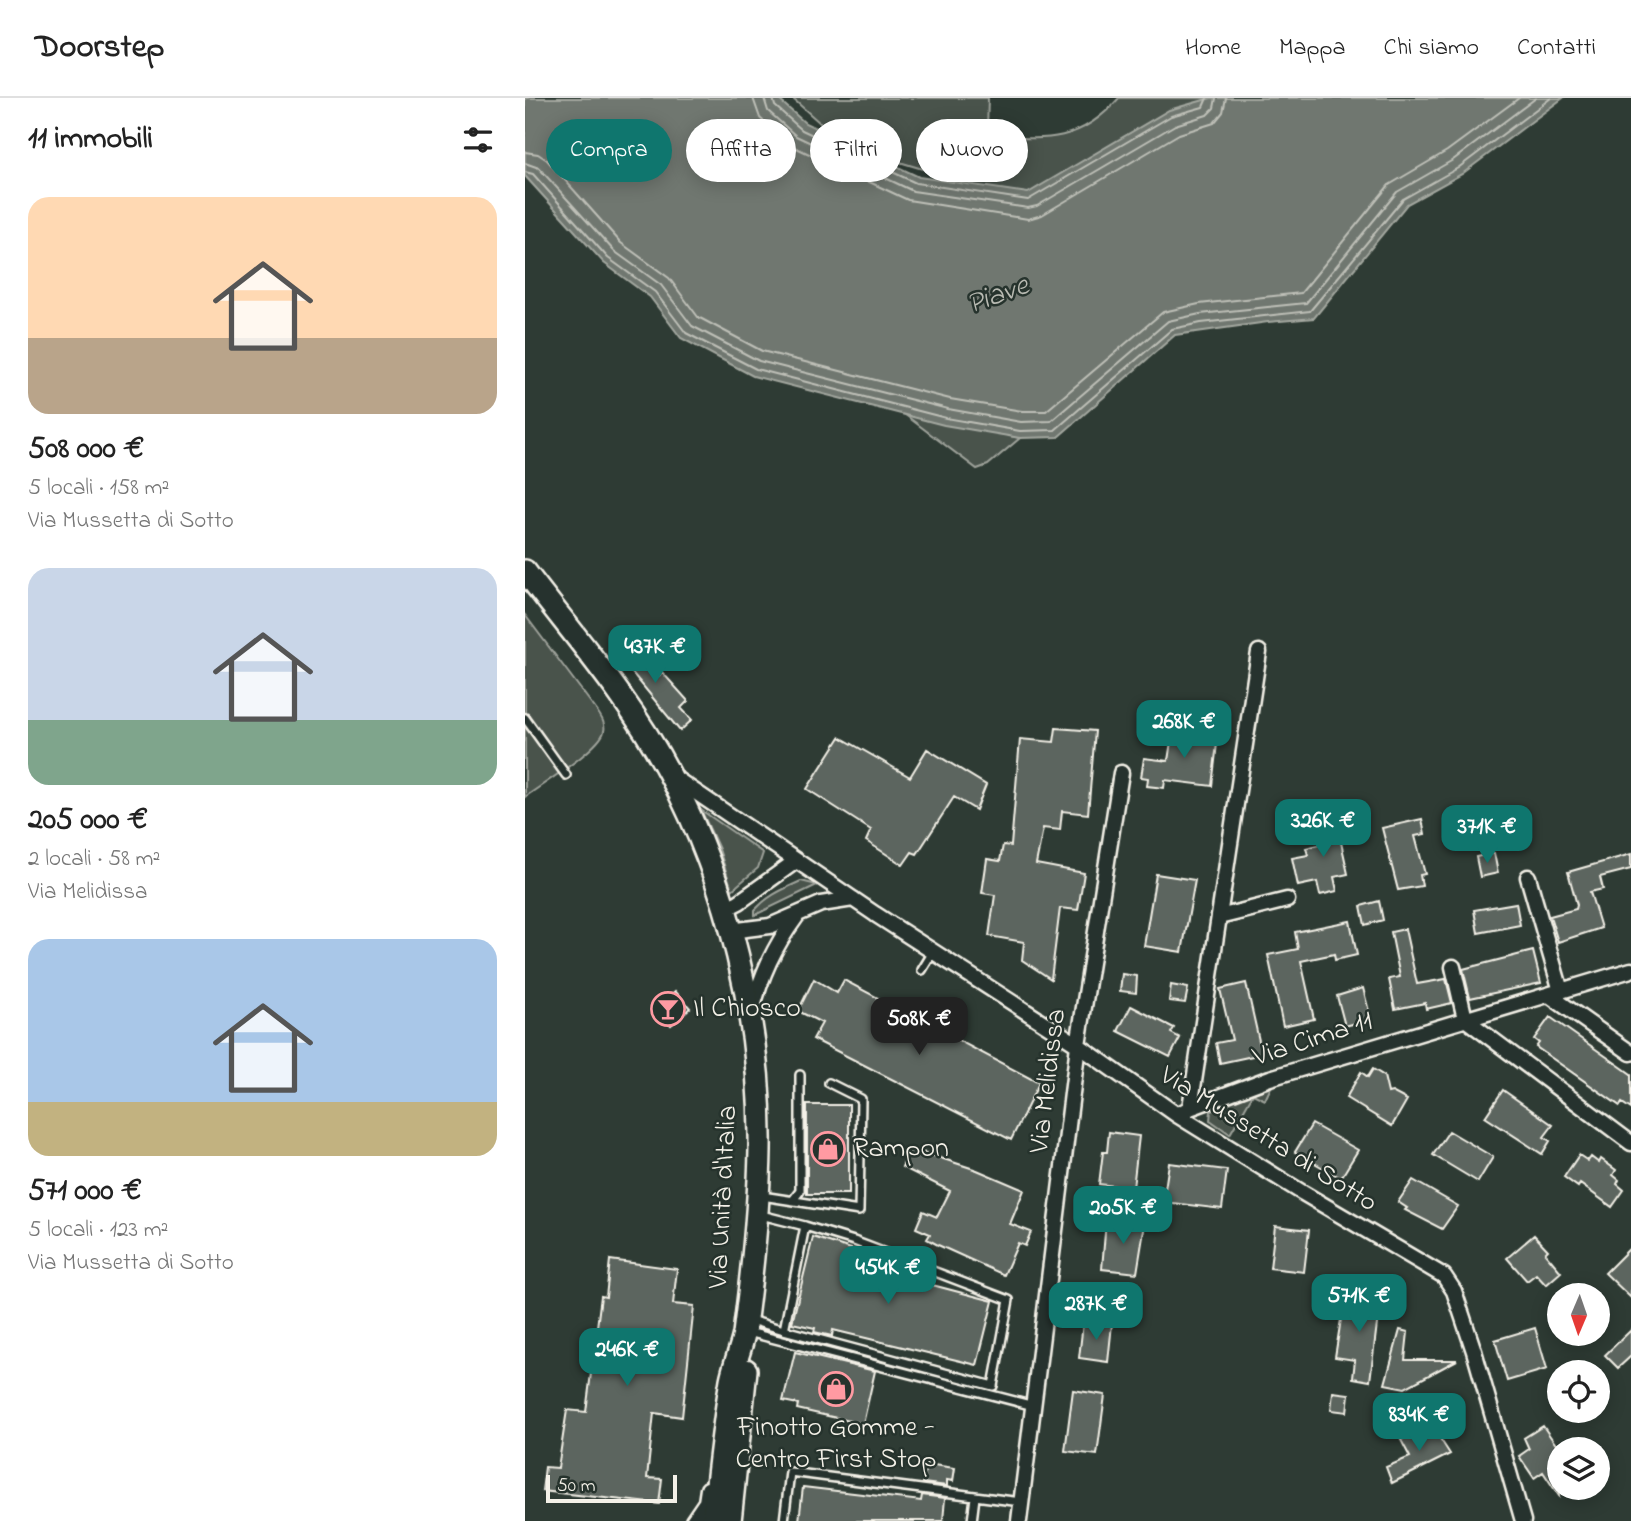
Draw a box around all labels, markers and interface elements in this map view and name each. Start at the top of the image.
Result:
text: Doorstep [35,24,164,72]
text: Home [1185,31,1241,66]
text: Mappa [1279,31,1346,66]
text: Chi siamo [1384,31,1479,66]
text: Contatti [1517,31,1596,66]
text: 11 immobili [28,118,153,162]
chip: Compra [546,119,672,182]
chip: Affitta [686,119,796,182]
chip: Filtri [810,119,902,182]
chip: Nuovo [916,119,1028,182]
icon: filters [459,121,497,159]
icon: home [200,243,326,369]
water label: Piave [961,264,1037,327]
text: 508 000 € [28,428,144,472]
text: 5 locali · 158 m² [28,472,169,505]
text: Via Mussetta di Sotto [28,505,234,538]
icon: home [200,614,326,740]
pin: 437K € [598,626,712,685]
text: 437K € [624,631,686,664]
pin: 268K € [1127,700,1241,760]
text: 268K € [1152,706,1216,739]
text: 205 000 € [28,799,148,843]
pin: 326K € [1266,800,1380,859]
text: 326K € [1291,805,1355,838]
pin: 371K € [1430,806,1544,865]
text: 371K € [1457,811,1517,844]
text: 2 locali · 58 m² [28,843,160,876]
text: Via Melidissa [28,876,147,909]
icon: home [200,985,326,1111]
place label: Il Chiosco [693,989,801,1030]
bar icon: Il Chiosco [649,990,687,1028]
pin: 508K € [862,998,976,1057]
street label: Via Cima 11 [1247,1001,1378,1079]
text: 508K € [887,1003,951,1036]
street label: Via Melidissa [1020,1006,1078,1157]
street label: Via Mussetta di Sotto [1150,1056,1385,1224]
street label: Via Unità d'Italia [699,1104,749,1291]
place label: Rampon [853,1129,949,1170]
shop icon: Rampon [809,1130,847,1168]
text: 571 000 € [28,1170,142,1214]
pin: 205K € [1066,1186,1180,1246]
text: 205K € [1089,1192,1157,1225]
text: 5 locali · 123 m² [28,1214,168,1247]
pin: 454K € [831,1246,945,1306]
text: Via Mussetta di Sotto [28,1247,234,1280]
text: 454K € [855,1252,921,1285]
pin: 571K € [1302,1274,1416,1334]
text: 571K € [1328,1280,1390,1313]
pin: 287K € [1039,1282,1153,1342]
north arrow [1547,1283,1610,1346]
map controls [1547,1283,1610,1500]
text: 287K € [1065,1288,1127,1321]
pin: 246K € [570,1328,684,1388]
text: 246K € [595,1334,659,1367]
button: locate [1547,1360,1610,1423]
shop icon: Finotto Gomme - Centro First Stop [817,1370,855,1408]
pin: 834K € [1362,1394,1476,1453]
text: 834K € [1389,1399,1449,1432]
place label: Finotto Gomme - Centro First Stop [735,1408,937,1481]
button: layers [1547,1437,1610,1500]
scale bar [546,1472,677,1504]
text: 50 m [557,1473,596,1500]

